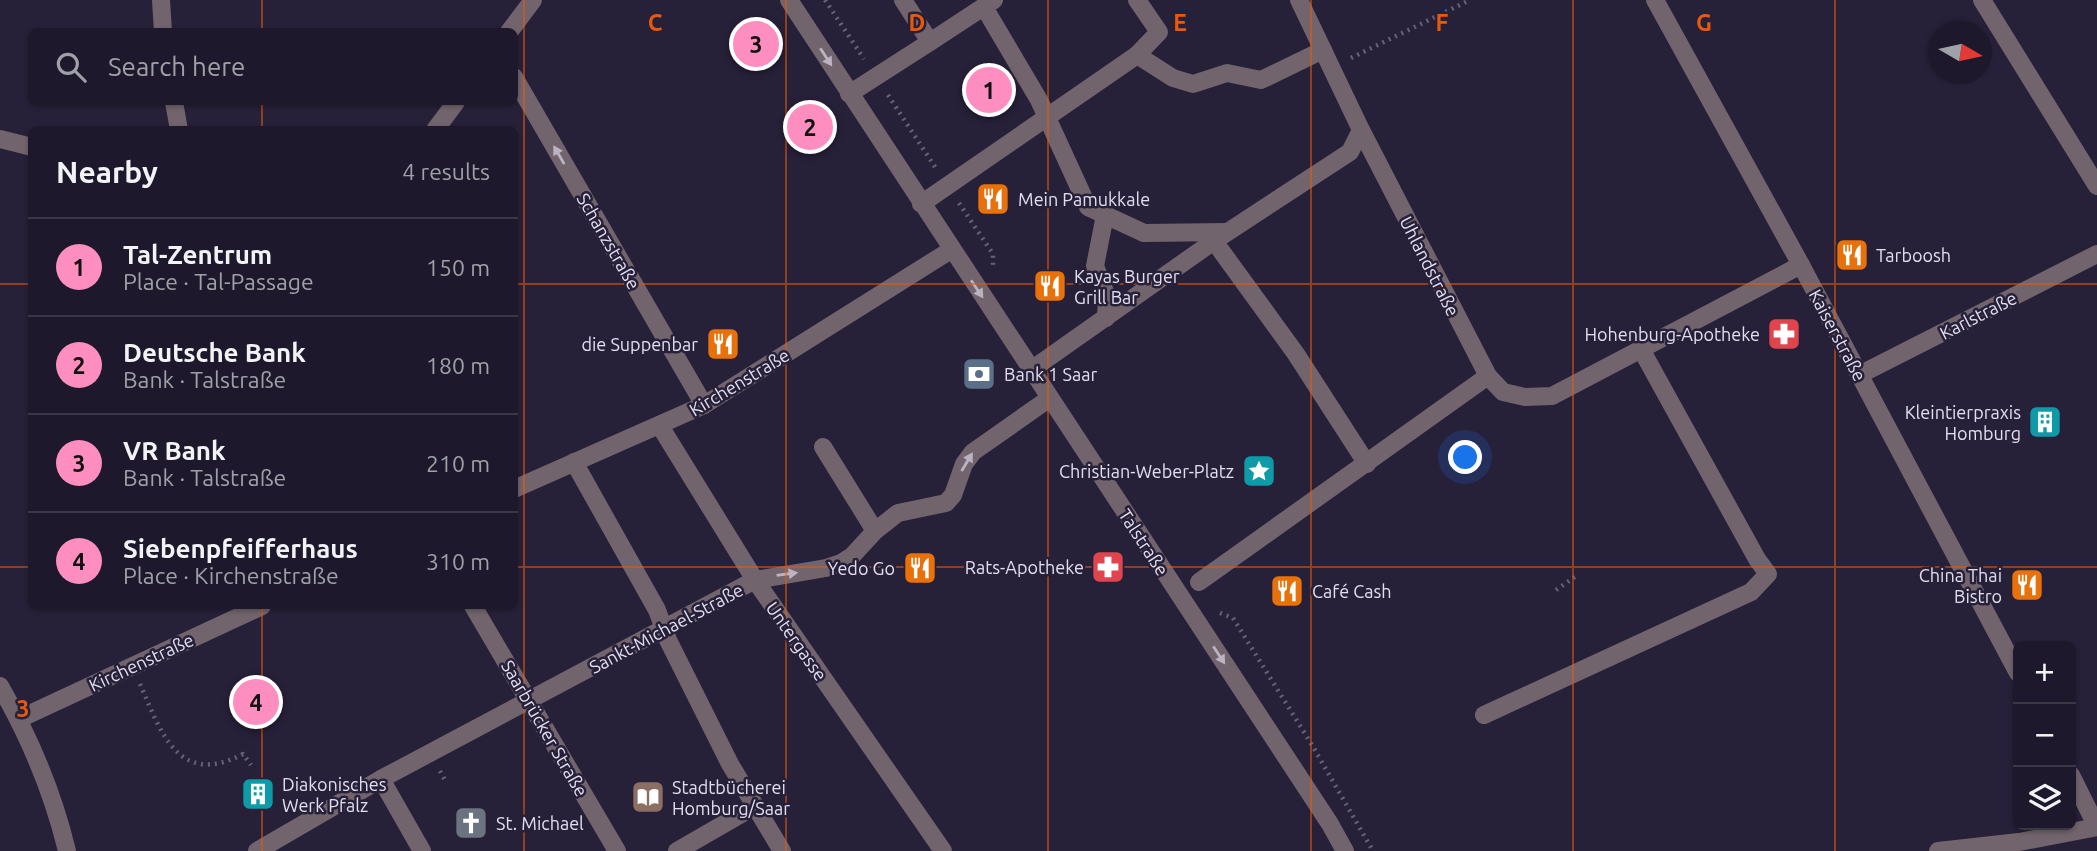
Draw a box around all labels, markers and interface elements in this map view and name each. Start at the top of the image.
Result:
text: C [648,10,663,35]
text: D [909,10,925,35]
text: E [1173,10,1187,35]
text: F [1436,10,1449,35]
text: G [1696,10,1712,35]
pin: 3 [733,18,779,70]
north arrow [1929,21,1992,84]
search box [28,28,518,105]
icon: search [52,48,90,86]
one-way arrow [819,48,832,67]
text: Search here [108,52,245,81]
pin: 1 [966,64,1012,116]
pin: 2 [787,101,833,153]
one-way arrow [553,146,566,165]
text: Nearby [56,155,158,189]
text: 4 results [402,159,490,184]
restaurant icon: Mein Pamukkale [974,180,1012,218]
street label: Schanzstraße [573,189,645,293]
place label: Mein Pamukkale [1018,189,1150,209]
street label: Uhlandstraße [1396,213,1464,319]
restaurant icon: Tarboosh [1833,236,1871,274]
text: Tal-Zentrum [123,240,272,269]
place label: Tarboosh [1876,245,1951,265]
text: 1 [73,255,85,280]
text: 150 m [426,255,490,280]
place label: Kayas Burger Grill Bar [1074,266,1180,307]
restaurant icon: Kayas Burger Grill Bar [1031,267,1069,305]
text: Place · Tal-Passage [123,269,314,294]
one-way arrow [970,280,984,298]
street label: Kaiserstraße [1805,286,1871,384]
street label: Karlstraße [1936,287,2020,343]
pharmacy icon: Hohenburg-Apotheke [1765,315,1803,353]
place label: Hohenburg-Apotheke [1585,324,1760,344]
restaurant icon: die Suppenbar [704,325,742,363]
place label: die Suppenbar [581,334,698,354]
text: Deutsche Bank [123,338,306,367]
street label: Kirchenstraße [685,344,793,420]
text: 2 [73,353,85,378]
text: 180 m [426,353,490,378]
bank icon: Bank 1 Saar [960,355,998,393]
place label: Bank 1 Saar [1004,364,1097,384]
text: Bank · Talstraße [123,367,286,392]
place label: Kleintierpraxis Homburg [1905,402,2021,443]
building icon: Kleintierpraxis Homburg [2026,403,2064,441]
text: VR Bank [123,436,226,465]
your location [1448,440,1482,474]
text: 3 [73,451,85,476]
text: 210 m [426,451,490,476]
one-way arrow [961,452,973,471]
place icon: Christian-Weber-Platz [1240,452,1278,490]
place label: Christian-Weber-Platz [1059,461,1234,481]
text: Bank · Talstraße [123,465,286,490]
street label: Talstraße [1115,505,1173,579]
text: Siebenpfeifferhaus [123,534,358,563]
pharmacy icon: Rats-Apotheke [1089,548,1127,586]
text: 4 [73,549,85,574]
text: 310 m [426,549,490,574]
restaurant icon: Yedo Go [901,549,939,587]
place label: Rats-Apotheke [965,557,1084,577]
place label: Yedo Go [828,558,895,578]
text: Place · Kirchenstraße [123,563,339,588]
place label: China Thai Bistro [1919,565,2002,606]
restaurant icon: China Thai Bistro [2008,566,2046,604]
one-way arrow [777,569,799,580]
restaurant icon: Café Cash [1268,572,1306,610]
street label: Sankt-Michael-Straße [586,579,746,677]
place label: Café Cash [1312,581,1392,601]
street label: Untergasse [763,598,831,684]
street label: Kirchenstraße [86,629,196,695]
map controls [2013,641,2076,830]
button: + [2013,641,2076,704]
one-way arrow [1212,645,1225,665]
street label: Saarbrücker Straße [498,656,592,800]
pin: 4 [233,676,279,728]
text: 3 [17,696,29,721]
button: − [2013,704,2076,767]
button: layers [2013,767,2076,830]
place label: Diakonisches Werk Pfalz [282,774,387,815]
building icon: Diakonisches Werk Pfalz [239,775,277,813]
place label: Stadtbücherei Homburg/Saar [672,777,790,818]
library icon: Stadtbücherei Homburg/Saar [629,778,667,816]
church icon: St. Michael [452,804,490,842]
place label: St. Michael [496,813,584,833]

